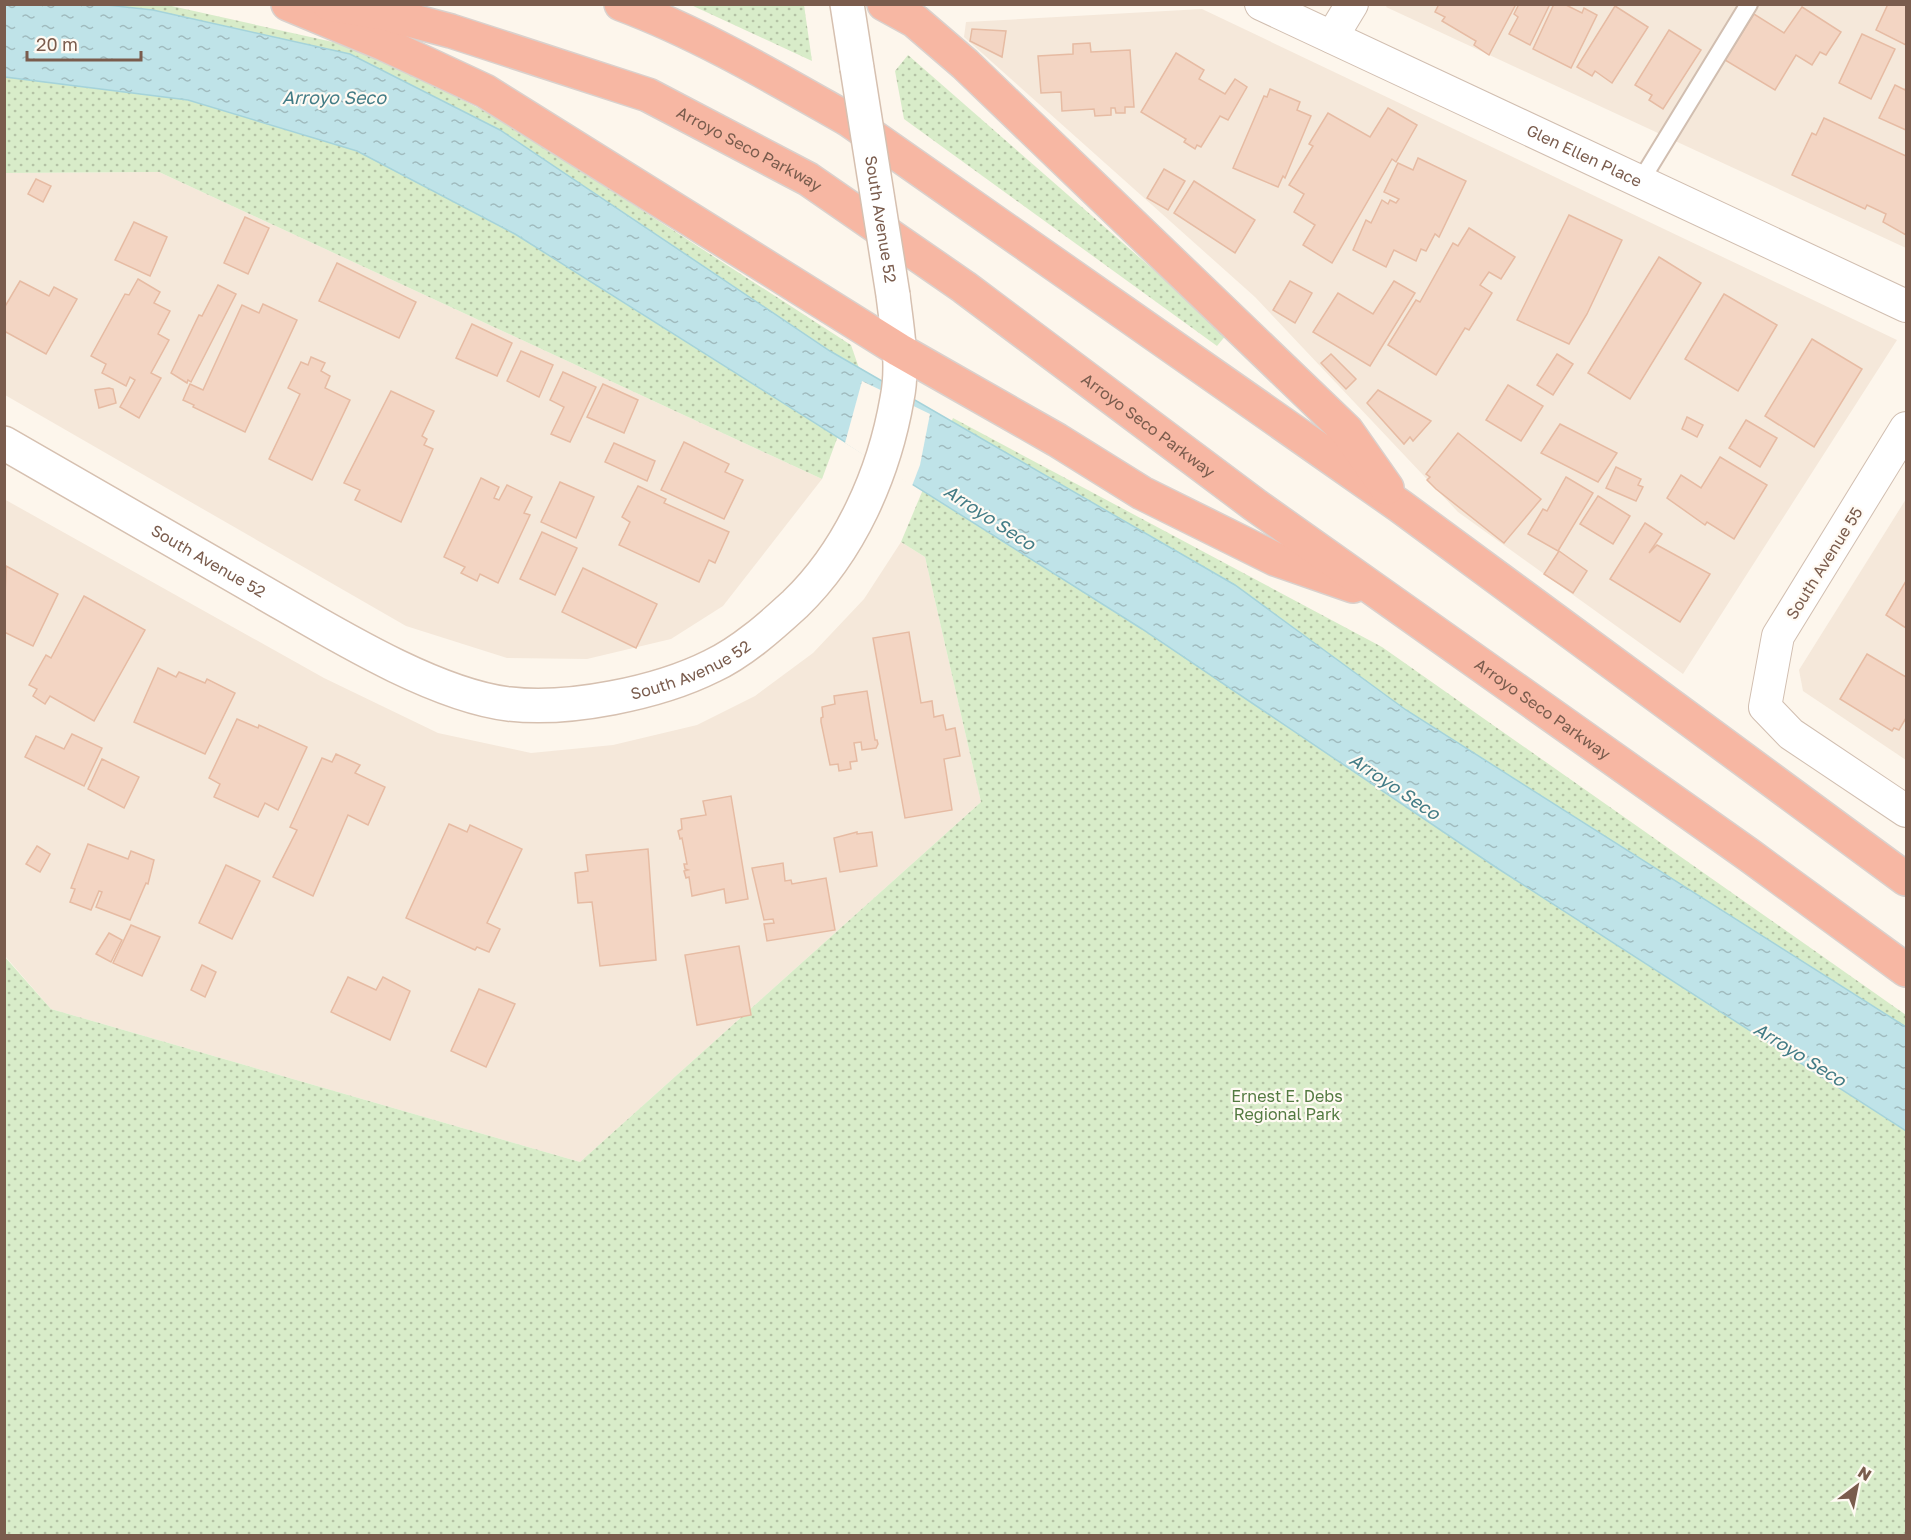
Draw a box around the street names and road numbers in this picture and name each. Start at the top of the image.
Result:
street label: Arroyo Seco Parkway [673,102,826,196]
street label: Glen Ellen Place [1523,120,1645,191]
street label: South Avenue 52 [861,154,901,284]
street label: Arroyo Seco Parkway [1078,369,1219,482]
street label: South Avenue 55 [1781,503,1867,623]
street label: South Avenue 52 [148,520,269,602]
street label: South Avenue 52 [629,636,754,704]
street label: Arroyo Seco Parkway [1471,654,1615,764]

